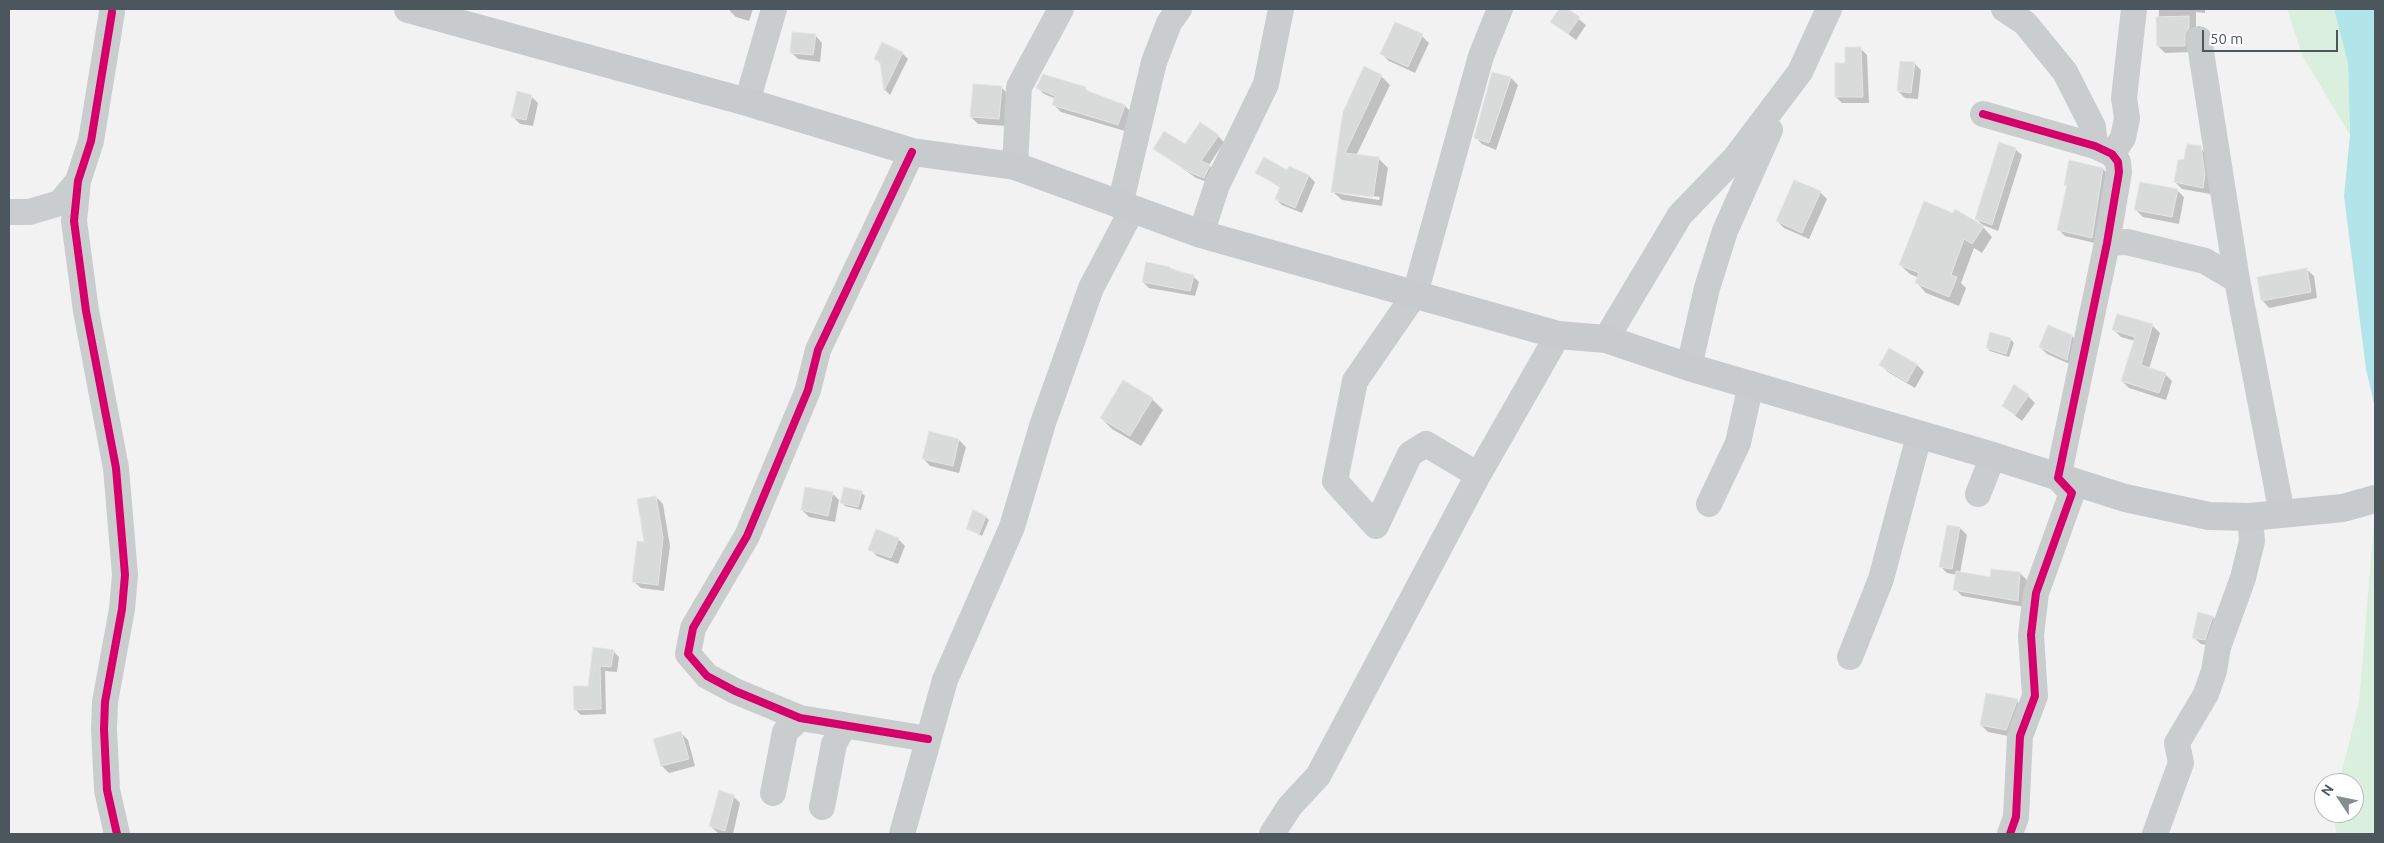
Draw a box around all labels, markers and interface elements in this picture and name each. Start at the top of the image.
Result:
scale bar [2204,20,2340,52]
text: 50 m [2210,30,2243,47]
north arrow [2314,773,2364,823]
text: N [2318,781,2337,799]

